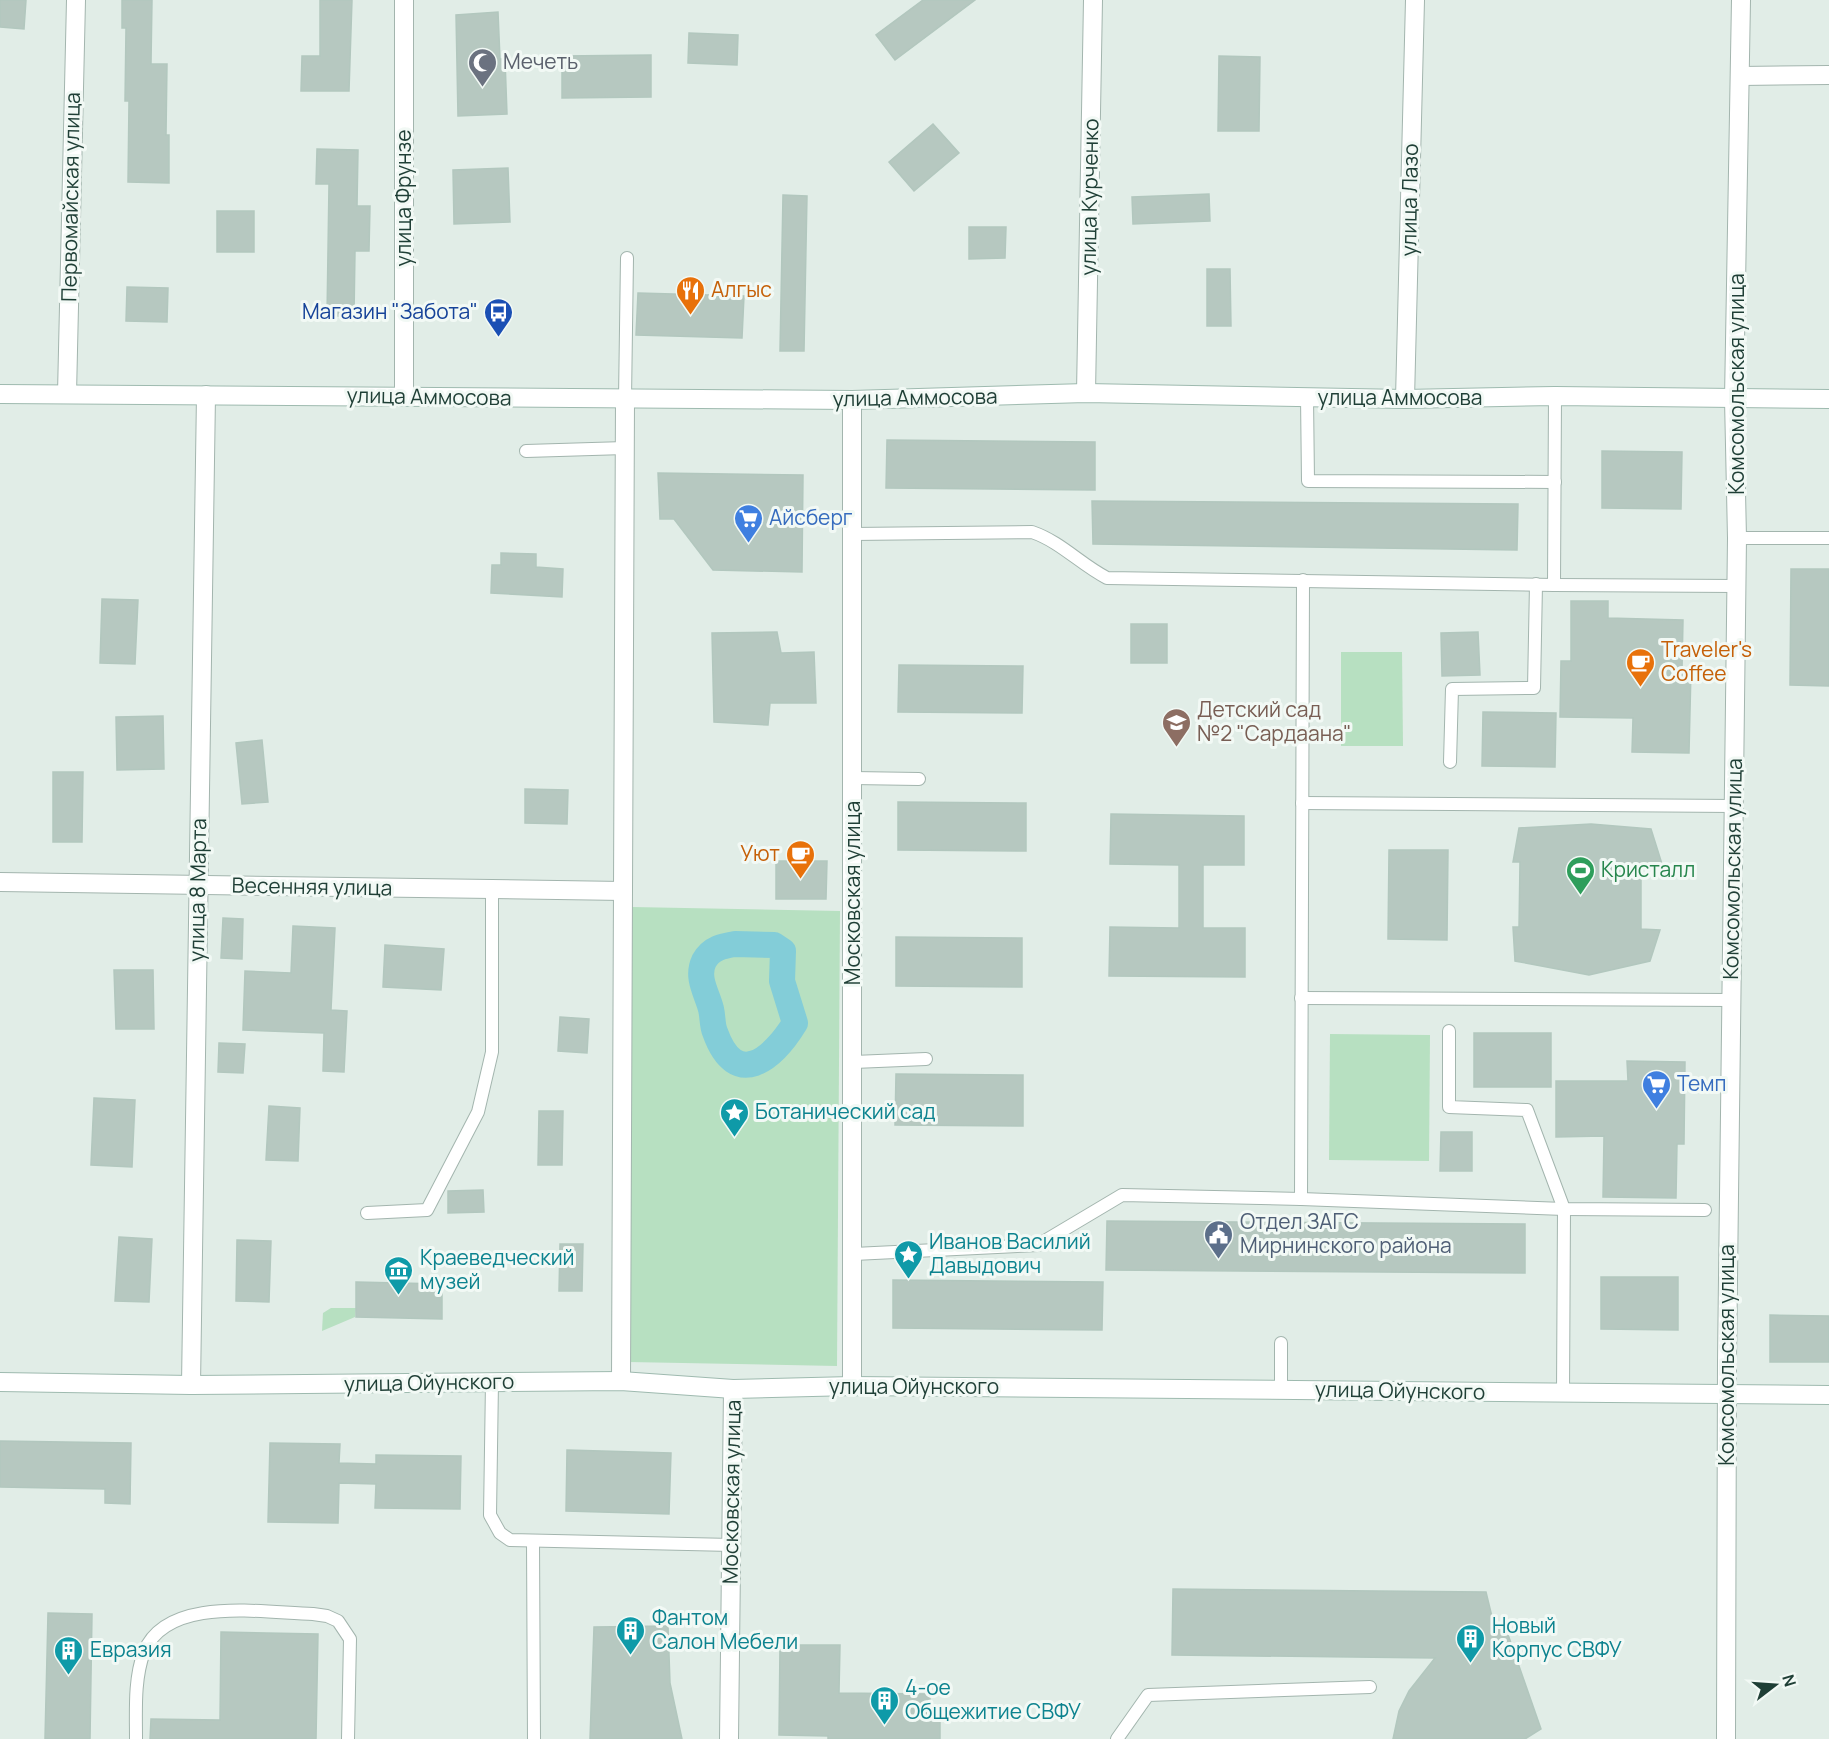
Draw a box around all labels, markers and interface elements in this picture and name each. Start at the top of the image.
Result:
mosque icon: Мечеть [466,46,498,88]
place label: Мечеть [503,47,578,75]
street label: Первомайская улица [54,92,86,302]
street label: улица Курченко [1074,118,1104,276]
street label: улица Фрунзе [389,130,417,266]
street label: улица Лазо [1394,143,1424,257]
street label: Комсомольская улица [1722,273,1750,495]
restaurant icon: Алгыс [674,274,706,316]
place label: Алгыс [711,275,772,303]
bus stop icon: Магазин "Забота" [483,296,515,338]
place label: Магазин "Забота" [302,297,478,325]
street label: улица Аммосова [346,381,512,411]
street label: улица Аммосова [832,382,998,412]
street label: улица Аммосова [1318,383,1482,411]
supermarket icon: Айсберг [732,502,764,544]
place label: Айсберг [769,503,853,531]
place label: Traveler's Coffee [1661,635,1752,687]
cafe icon: Traveler's Coffee [1624,646,1656,688]
place label: Детский сад №2 "Сардаана" [1197,695,1352,747]
school or university icon: Детский сад №2 "Сардаана" [1160,706,1192,748]
street label: Комсомольская улица [1716,758,1748,980]
street label: Московская улица [838,801,866,985]
street label: улица 8 Марта [182,818,212,962]
cafe icon: Уют [785,838,817,880]
place label: Уют [740,839,780,867]
sports icon: Кристалл [1564,854,1596,896]
place label: Кристалл [1601,855,1695,883]
street label: Весенняя улица [231,871,393,901]
supermarket icon: Темп [1640,1068,1672,1110]
place label: Темп [1677,1069,1727,1097]
place icon: Ботанический сад [718,1096,750,1138]
place label: Ботанический сад [755,1097,936,1125]
place label: Отдел ЗАГС Мирнинского района [1240,1207,1452,1259]
public building icon: Отдел ЗАГС Мирнинского района [1203,1218,1235,1260]
place label: Иванов Василий Давыдович [929,1227,1091,1279]
place icon: Иванов Василий Давыдович [892,1238,924,1280]
place label: Краеведческий музей [420,1243,575,1295]
street label: Комсомольская улица [1712,1244,1740,1466]
museum icon: Краеведческий музей [383,1254,415,1296]
street label: улица Ойунского [344,1367,514,1397]
street label: улица Ойунского [829,1372,999,1400]
street label: улица Ойунского [1315,1375,1485,1405]
street label: Московская улица [715,1400,747,1584]
place label: Фантом Салон Мебели [652,1603,798,1655]
place label: Новый Корпус СВФУ [1492,1611,1622,1663]
building icon: Фантом Салон Мебели [615,1614,647,1656]
building icon: Новый Корпус СВФУ [1455,1622,1487,1664]
building icon: Евразия [53,1634,85,1676]
place label: Евразия [90,1635,172,1663]
north arrow [1745,1655,1805,1715]
text: N [1777,1672,1802,1689]
place label: 4-ое Общежитие СВФУ [905,1673,1081,1725]
building icon: 4-ое Общежитие СВФУ [868,1684,900,1726]

